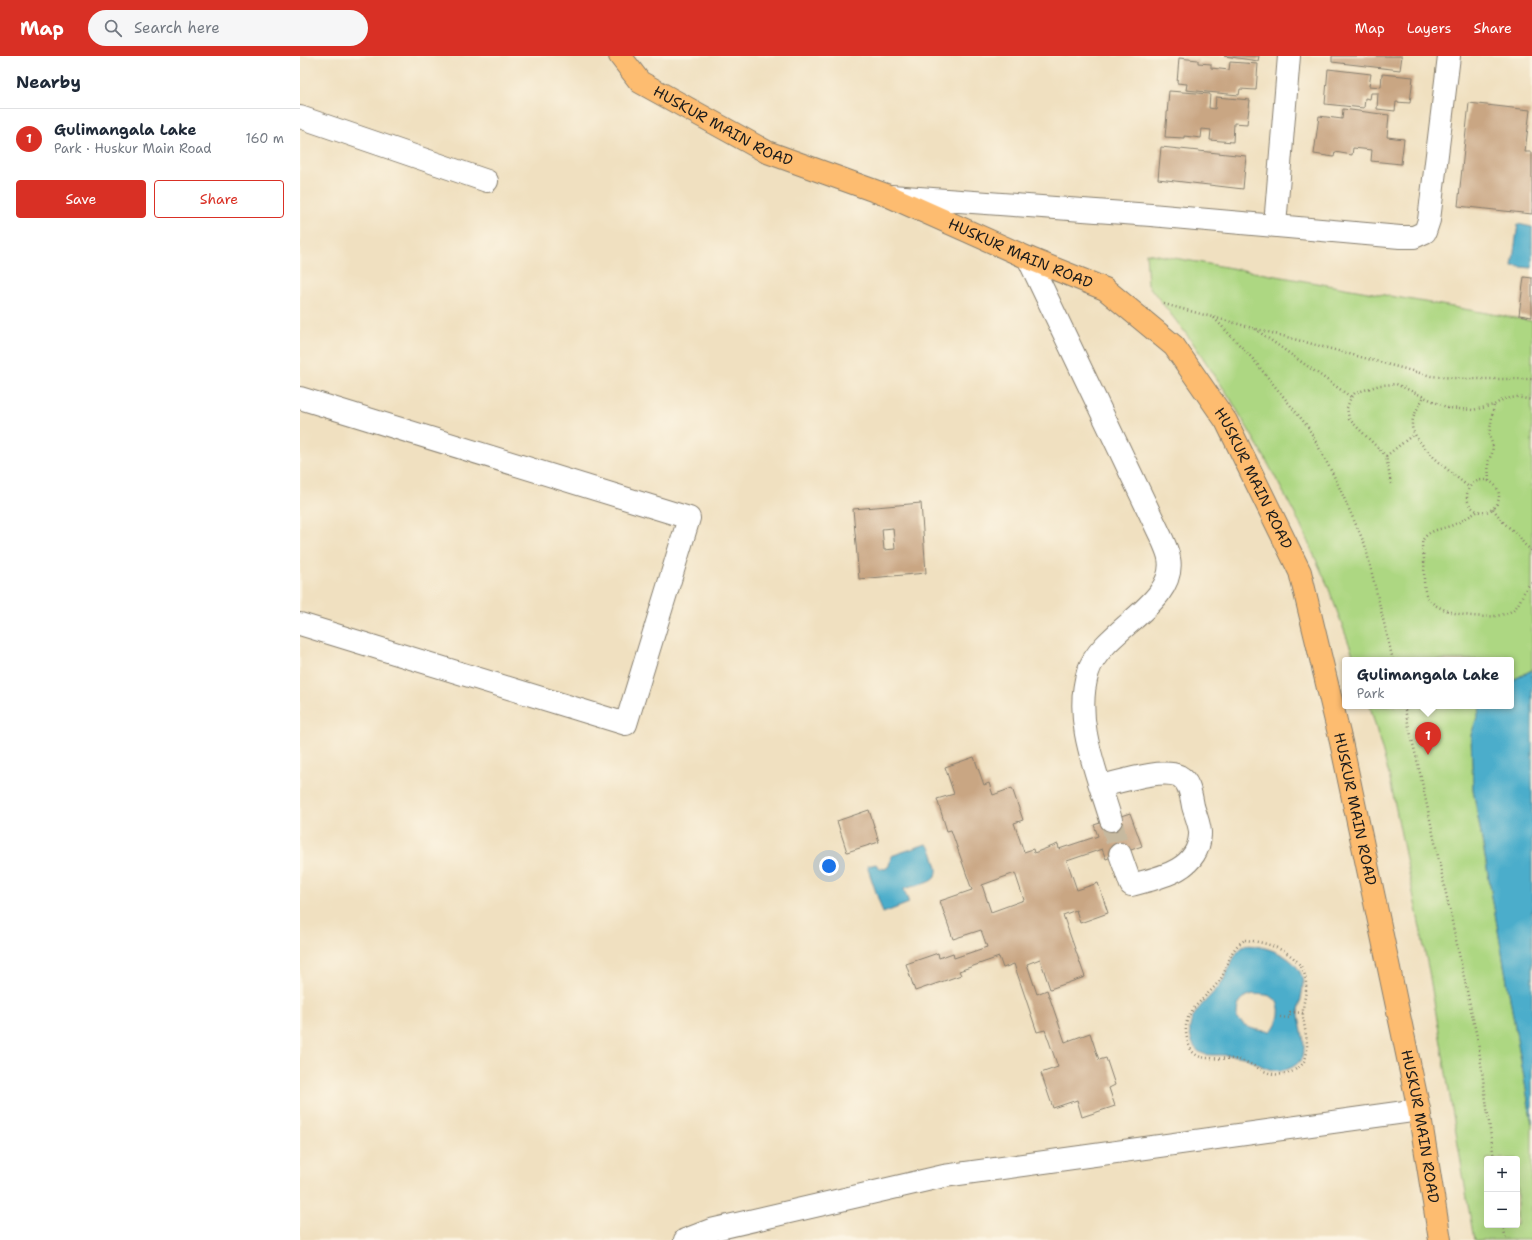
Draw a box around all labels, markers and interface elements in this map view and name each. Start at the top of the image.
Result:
search box [88,10,368,46]
text: Map [20,16,64,41]
icon: search [102,17,124,39]
text: Search here [134,18,220,38]
text: Map [1355,19,1385,37]
text: Layers [1407,19,1451,37]
text: Share [1473,19,1512,37]
text: Nearby [16,71,81,93]
street label: HUSKUR MAIN ROAD [650,81,796,171]
text: Gulimangala Lake [54,120,196,140]
text: 1 [26,130,32,147]
text: 160 m [246,130,284,147]
text: Park · Huskur Main Road [54,140,212,157]
button: Save [16,180,146,218]
button: Share [154,180,284,218]
street label: HUSKUR MAIN ROAD [945,214,1096,293]
street label: HUSKUR MAIN ROAD [1210,404,1297,552]
popup [1342,657,1514,709]
text: Gulimangala Lake [1357,665,1499,685]
text: Park [1357,685,1385,702]
pin: 1 [1415,722,1441,755]
street label: HUSKUR MAIN ROAD [1329,731,1381,887]
your location [819,856,839,876]
street label: HUSKUR MAIN ROAD [1396,1048,1444,1205]
map controls [1484,1156,1520,1228]
button: + [1484,1156,1520,1192]
button: − [1484,1192,1520,1228]

